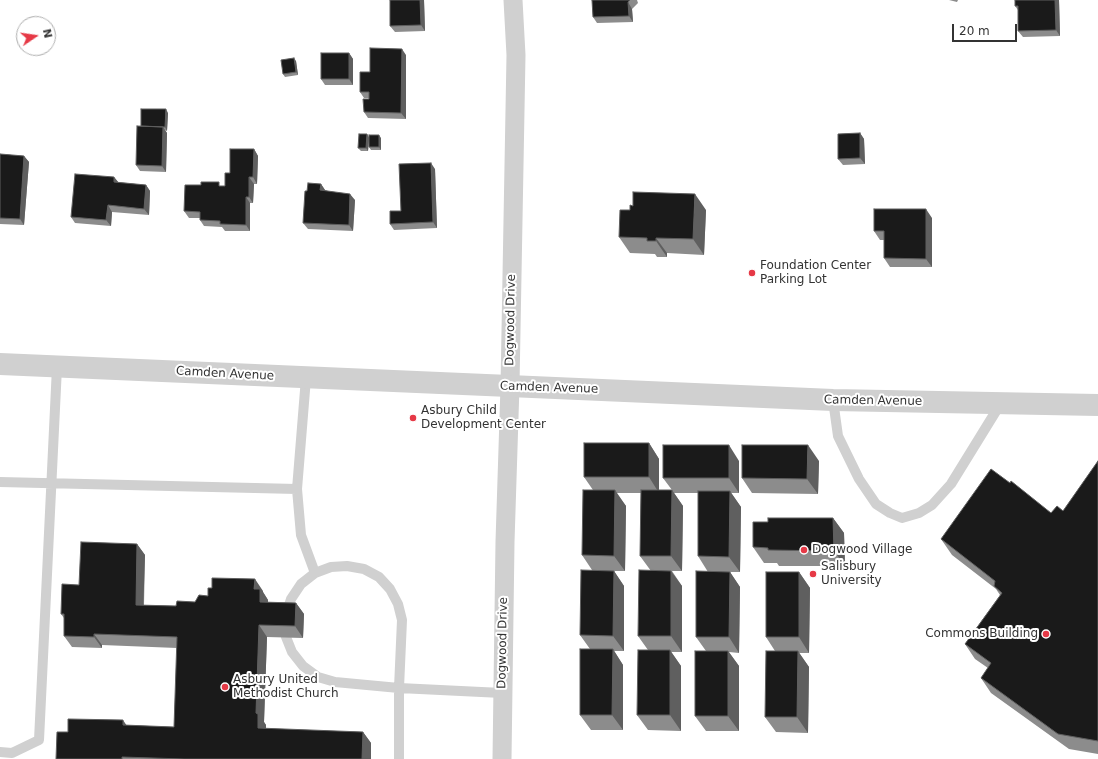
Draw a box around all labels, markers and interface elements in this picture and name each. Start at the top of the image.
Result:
north arrow [16,16,56,56]
scale bar [954,16,1019,42]
text: 20 m [959,24,990,38]
text: N [40,27,55,39]
place label: Foundation Center Parking Lot [760,259,871,287]
marker: Foundation Center Parking Lot [747,268,757,278]
street label: Dogwood Drive [503,274,519,366]
street label: Camden Avenue [175,364,275,384]
street label: Camden Avenue [500,379,598,397]
street label: Camden Avenue [824,393,922,409]
place label: Asbury Child Development Center [421,404,546,432]
marker: Asbury Child Development Center [408,413,418,423]
place label: Dogwood Village [812,543,912,557]
marker: Dogwood Village [799,545,809,555]
place label: Salisbury University [821,560,882,588]
marker: Salisbury University [808,569,818,579]
street label: Dogwood Drive [495,597,511,689]
place label: Commons Building [925,627,1038,641]
marker: Commons Building [1041,629,1051,639]
place label: Asbury United Methodist Church [233,673,339,701]
marker: Asbury United Methodist Church [220,682,230,692]

